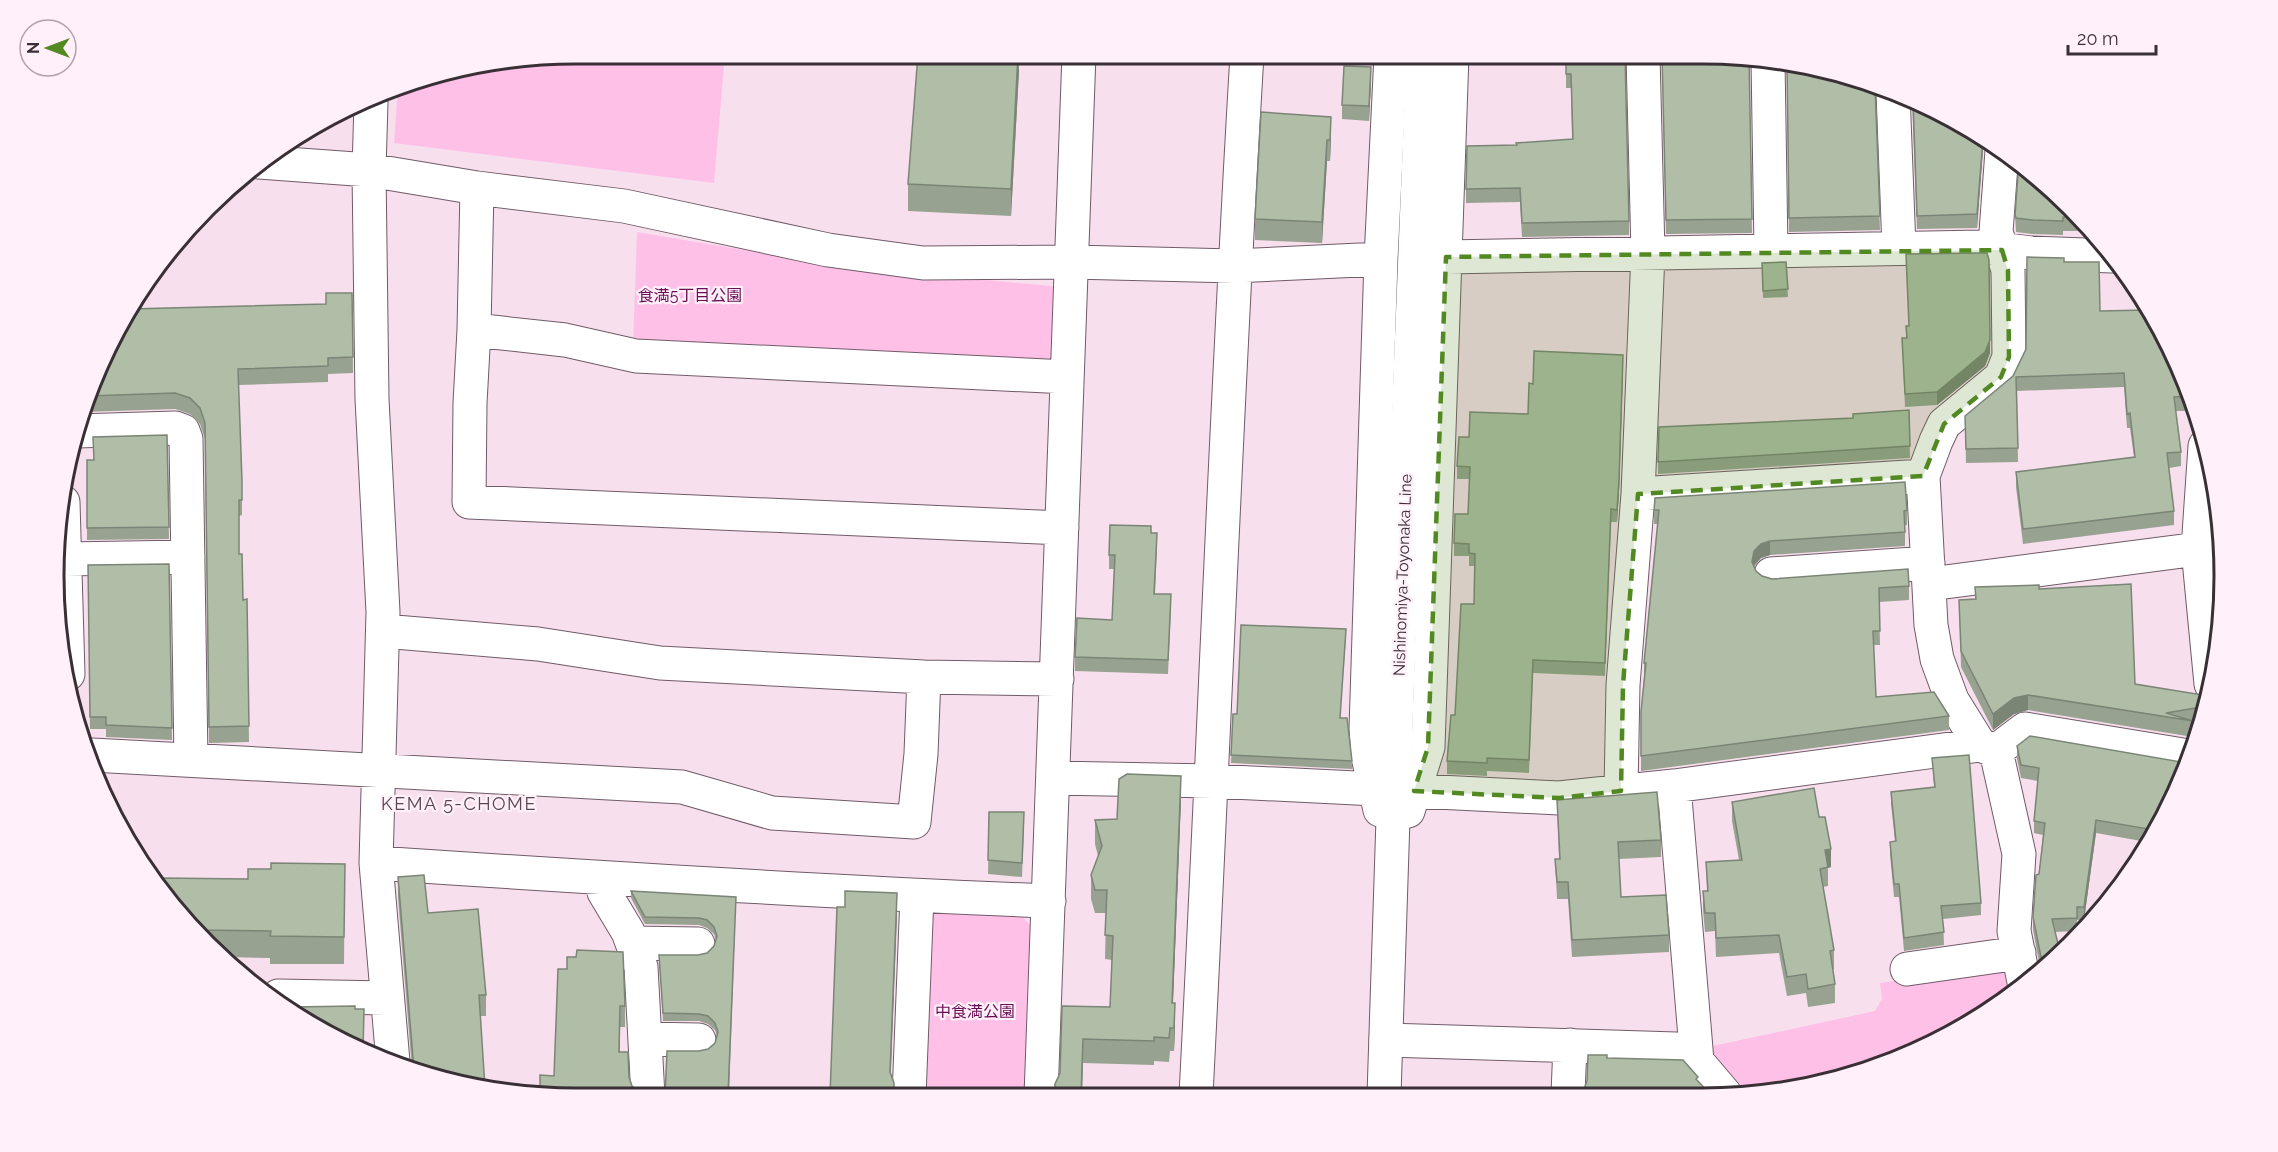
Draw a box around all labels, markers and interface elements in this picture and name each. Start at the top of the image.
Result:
north arrow [18,18,78,78]
scale bar [2068,18,2156,56]
text: 20 m [2077,28,2119,49]
text: N [24,42,43,54]
park label: 食満5丁目公園 [638,286,742,305]
street label: Nishinomiya-Toyonaka Line [1389,474,1416,676]
district label: KEMA 5-CHOME [381,793,537,814]
park label: 中食満公園 [935,1002,1015,1021]

